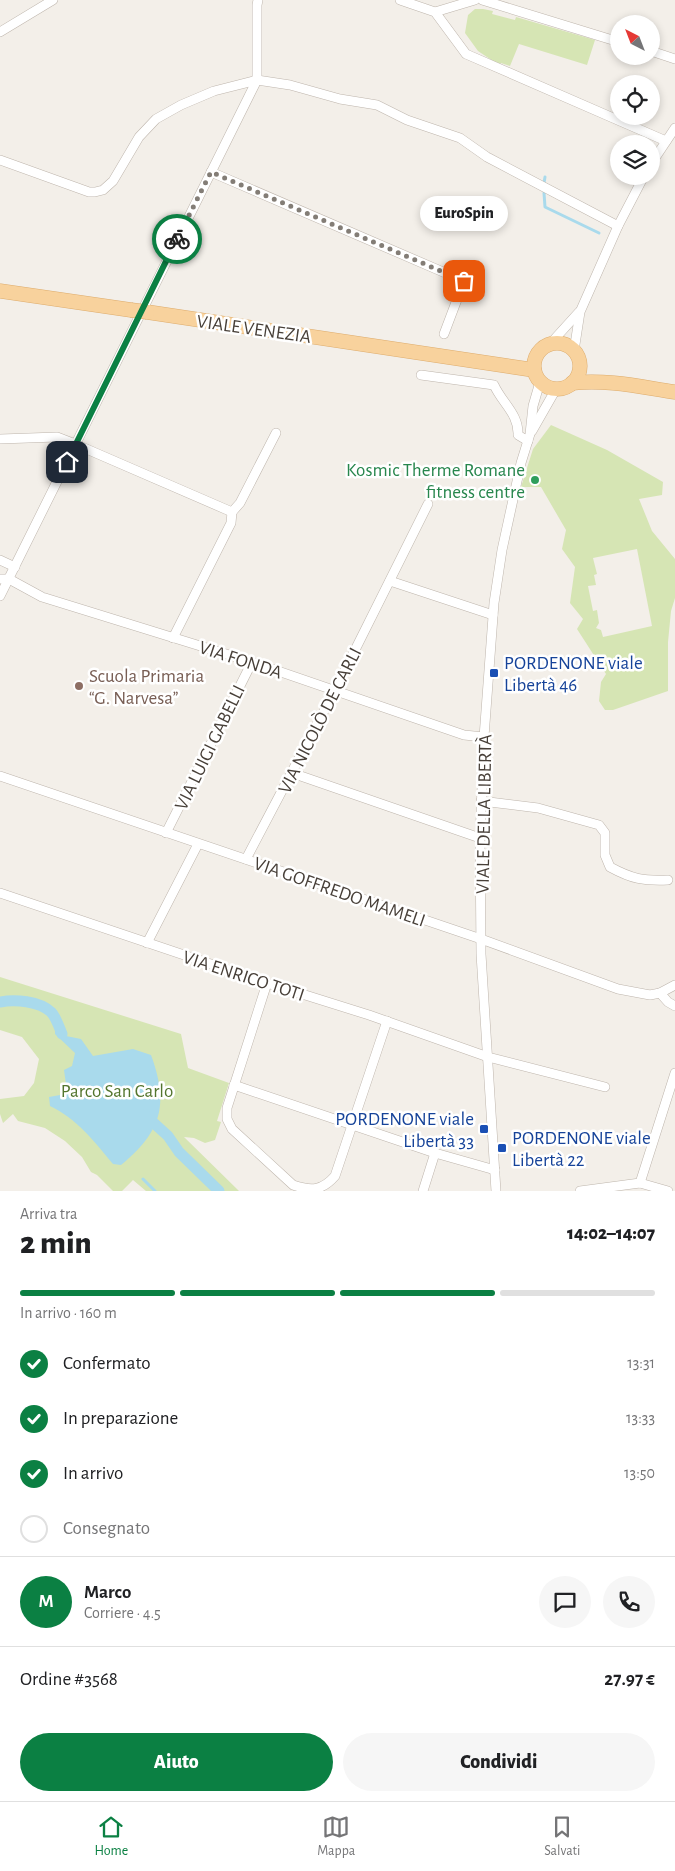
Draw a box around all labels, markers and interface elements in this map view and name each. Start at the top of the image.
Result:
north arrow [610,15,660,65]
map controls [610,15,660,185]
button: locate [610,75,660,125]
button: layers [610,135,660,185]
callout: EuroSpin [420,196,508,231]
text: EuroSpin [434,205,494,221]
courier [152,214,202,264]
icon: bike [163,225,191,253]
pin [443,260,485,302]
icon: bag [450,267,478,295]
street label: VIALE VENEZIA [195,312,312,347]
pin [46,441,88,483]
icon: home [53,448,81,476]
place label: Kosmic Therme Romane fitness centre [346,461,525,502]
marker: Kosmic Therme Romane fitness centre [529,474,541,486]
street label: VIA FONDA [197,638,284,683]
street label: VIA NICOLÒ DE CARLI [274,644,365,797]
place label: PORDENONE viale Libertà 46 [504,654,643,695]
place label: Scuola Primaria “G. Narvesa” [89,667,204,708]
marker: PORDENONE viale Libertà 46 [488,667,500,679]
marker: Scuola Primaria “G. Narvesa” [73,680,85,692]
street label: VIA LUIGI GABELLI [172,682,249,813]
street label: VIALE DELLA LIBERTÀ [472,734,495,894]
street label: VIA GOFFREDO MAMELI [251,854,428,931]
street label: VIA ENRICO TOTI [180,948,307,1005]
park label: Parco San Carlo [61,1082,173,1101]
place label: PORDENONE viale Libertà 33 [335,1110,474,1151]
marker: PORDENONE viale Libertà 33 [478,1123,490,1135]
place label: PORDENONE viale Libertà 22 [512,1129,651,1170]
marker: PORDENONE viale Libertà 22 [496,1142,508,1154]
text: Arriva tra [20,1206,77,1222]
text: 14:02–14:07 [567,1224,655,1243]
text: 2 min [20,1227,92,1259]
text: In arrivo · 160 m [20,1305,117,1321]
icon: check [20,1350,48,1378]
text: Confermato [63,1354,151,1373]
text: 13:31 [627,1355,655,1371]
icon: check [20,1405,48,1433]
text: In preparazione [63,1409,178,1428]
text: 13:33 [626,1410,655,1426]
icon: check [20,1460,48,1488]
text: In arrivo [63,1464,123,1483]
text: 13:50 [624,1465,655,1481]
text: Consegnato [63,1519,150,1538]
button: chat [539,1576,591,1628]
button: phone [603,1576,655,1628]
text: Marco [84,1583,131,1602]
text: M [38,1592,54,1611]
text: Corriere · 4.5 [84,1605,161,1621]
text: Ordine #3568 [20,1670,118,1689]
text: 27.97 € [604,1670,655,1689]
button: Aiuto [20,1733,333,1791]
button: Condividi [343,1733,655,1791]
tab: Home [94,1813,128,1860]
tab: Mappa [317,1813,355,1860]
tab: Salvati [544,1813,580,1860]

